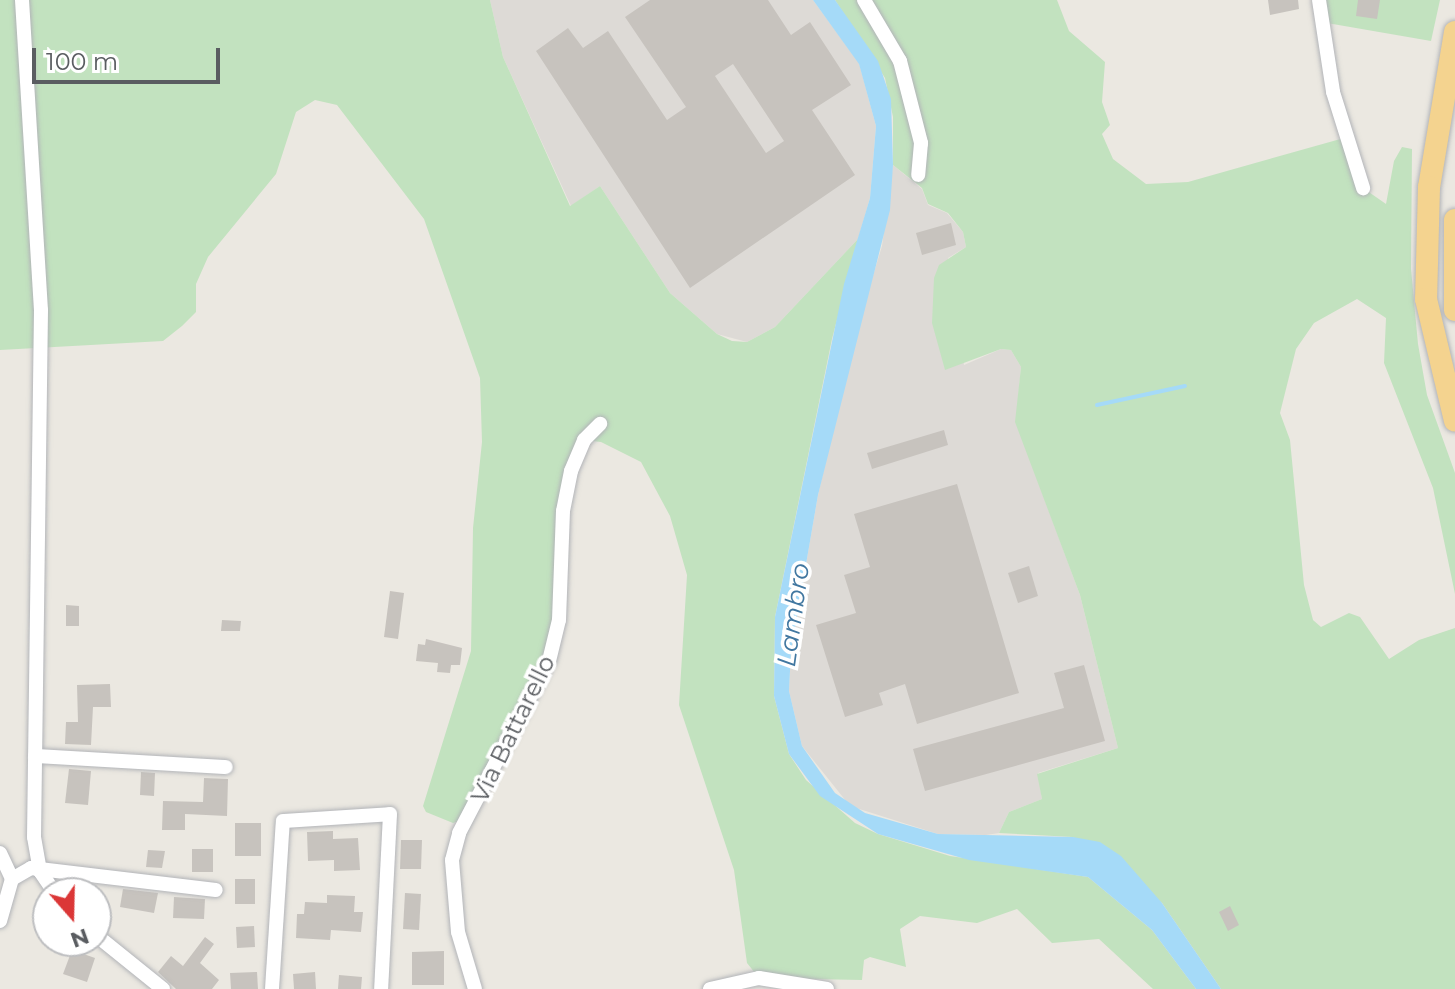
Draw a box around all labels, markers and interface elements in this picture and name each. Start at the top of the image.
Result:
scale bar [36,32,224,82]
text: 100 m [46,47,118,76]
water label: Lambro [771,561,817,669]
street label: Via Battarello [465,651,561,807]
north arrow [32,877,112,957]
text: N [67,922,93,954]

